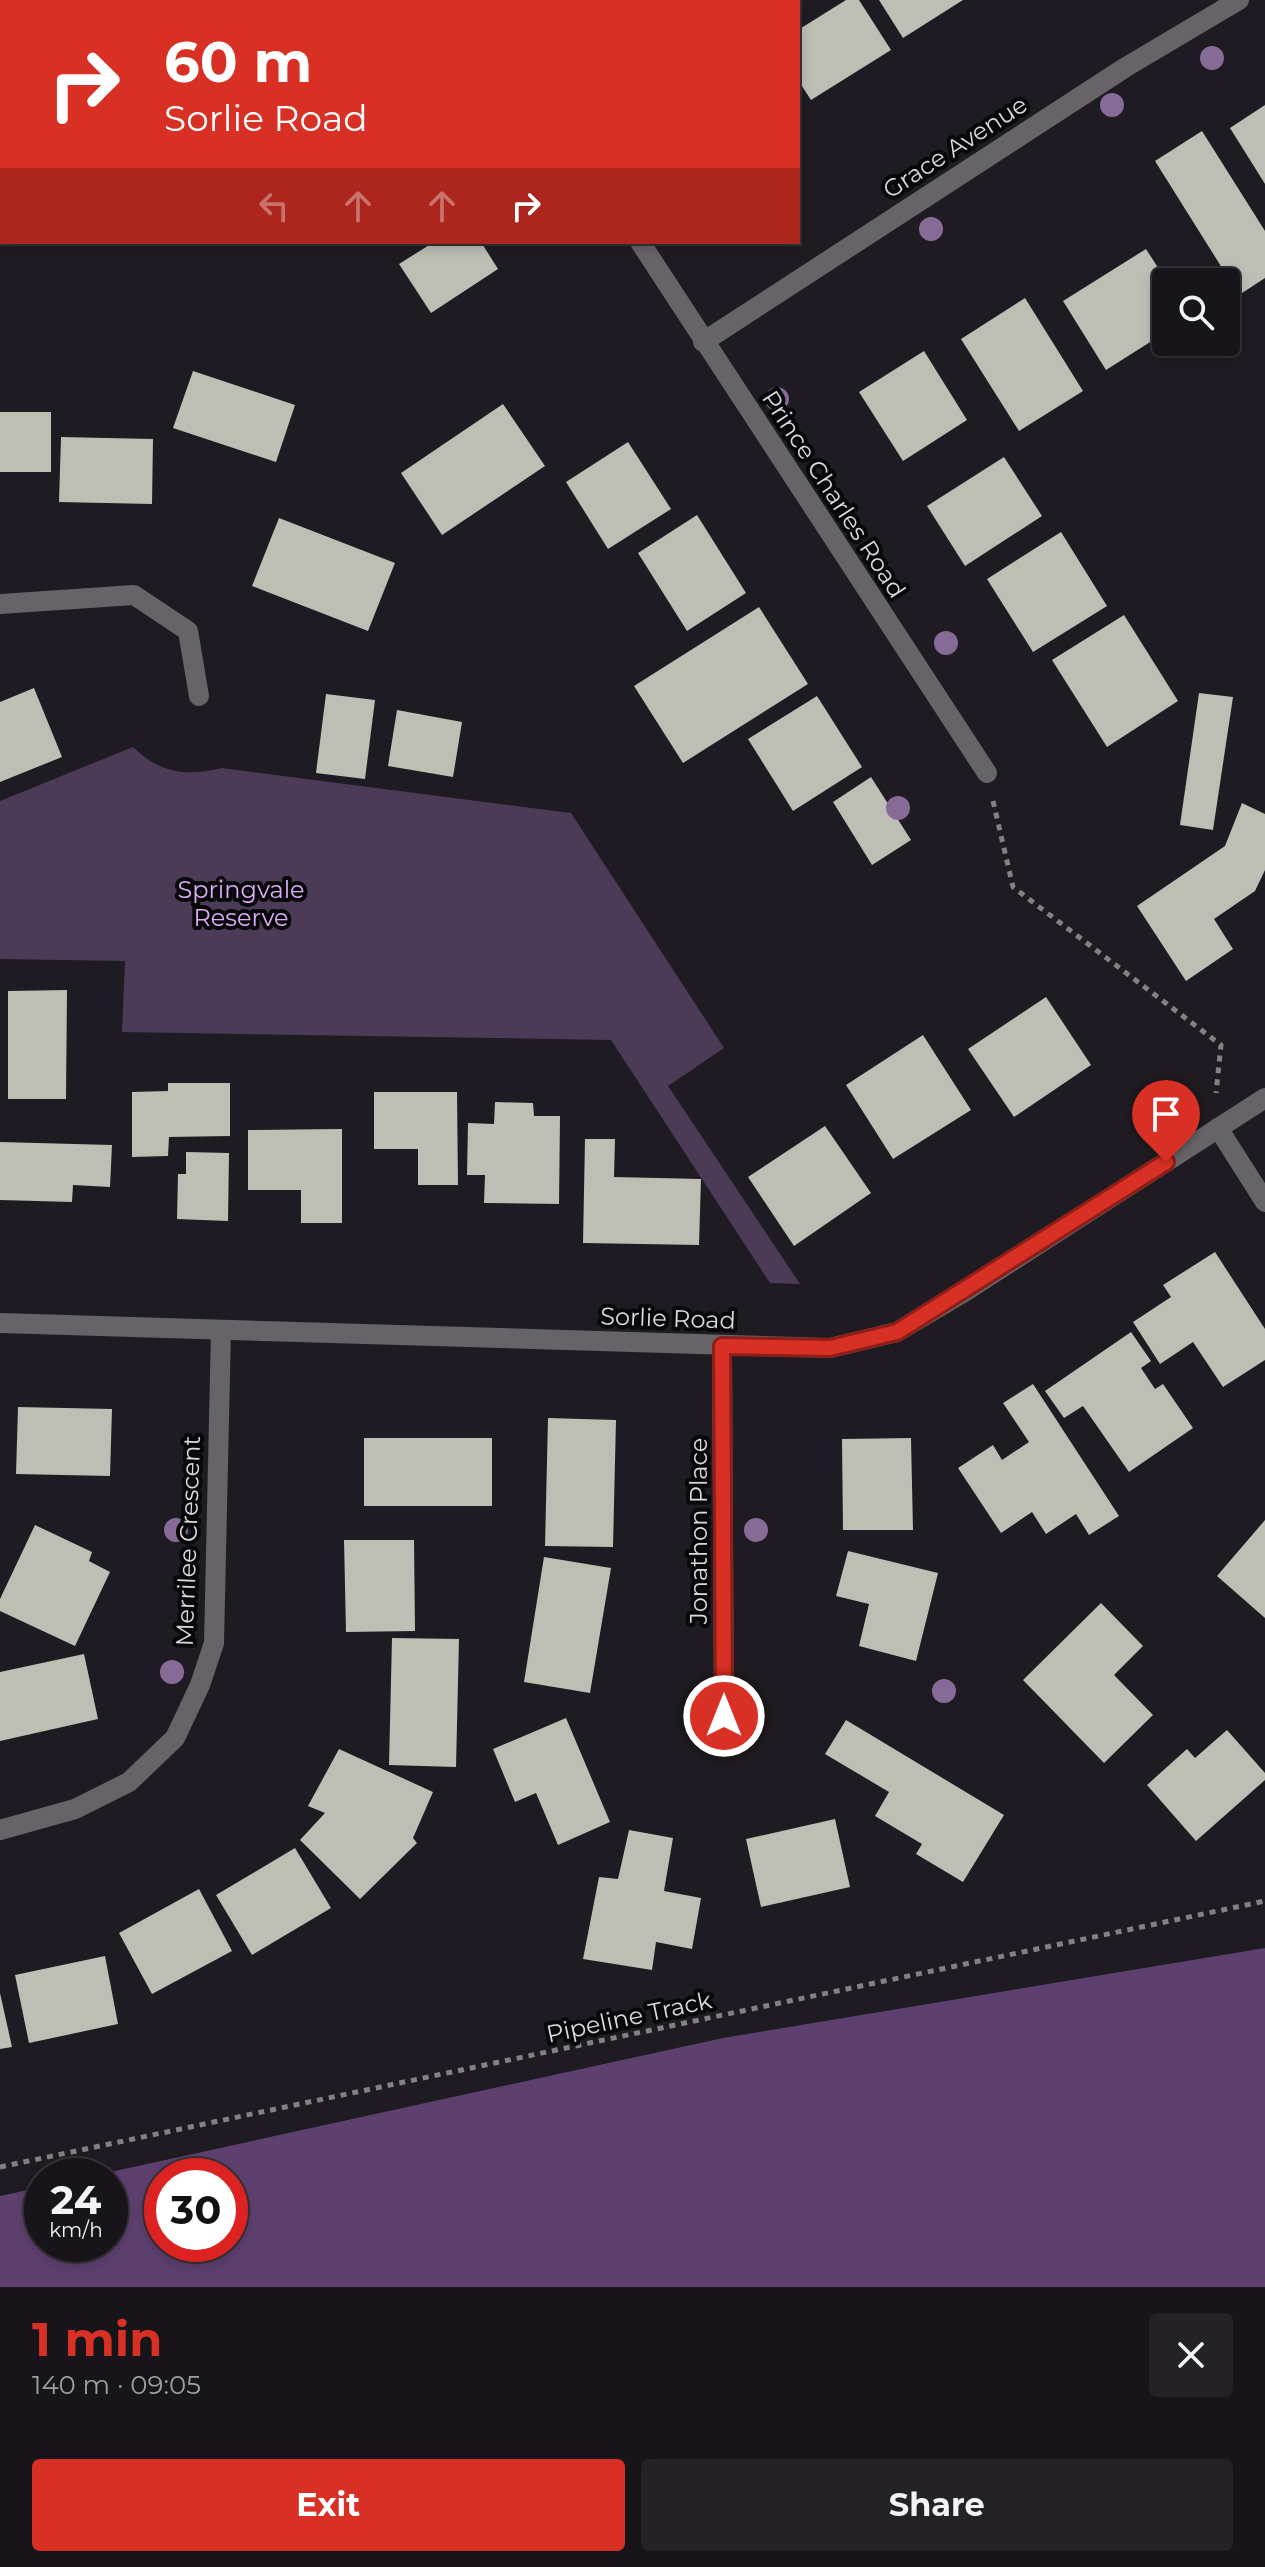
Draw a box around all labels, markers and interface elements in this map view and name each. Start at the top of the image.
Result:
text: 60 m [164,28,312,96]
icon: right [32,32,136,136]
street label: Grace Avenue [877,90,1033,204]
text: Sorlie Road [164,96,368,140]
icon: left [252,184,296,228]
icon: ahead [336,184,380,228]
icon: ahead [420,184,464,228]
icon: right [504,184,548,228]
map controls [1152,268,1240,356]
button: search [1152,268,1240,356]
street label: Prince Charles Road [756,385,912,603]
park label: Springvale Reserve [177,875,305,932]
pin [1132,1080,1200,1162]
icon: arrive [1144,1092,1188,1136]
street label: Sorlie Road [600,1301,736,1335]
street label: Merrilee Crescent [170,1435,206,1647]
street label: Jonathon Place [684,1438,713,1625]
position arrow [682,1674,766,1758]
street label: Pipeline Track [544,1985,715,2049]
speed limit sign: 30 [144,2158,248,2262]
text: 24 [51,2175,101,2224]
text: km/h [49,2218,103,2242]
text: 1 min [32,2310,162,2368]
button: close [1149,2313,1233,2397]
text: 140 m · 09:05 [32,2369,201,2401]
button: Exit [32,2459,625,2551]
button: Share [641,2459,1233,2551]

